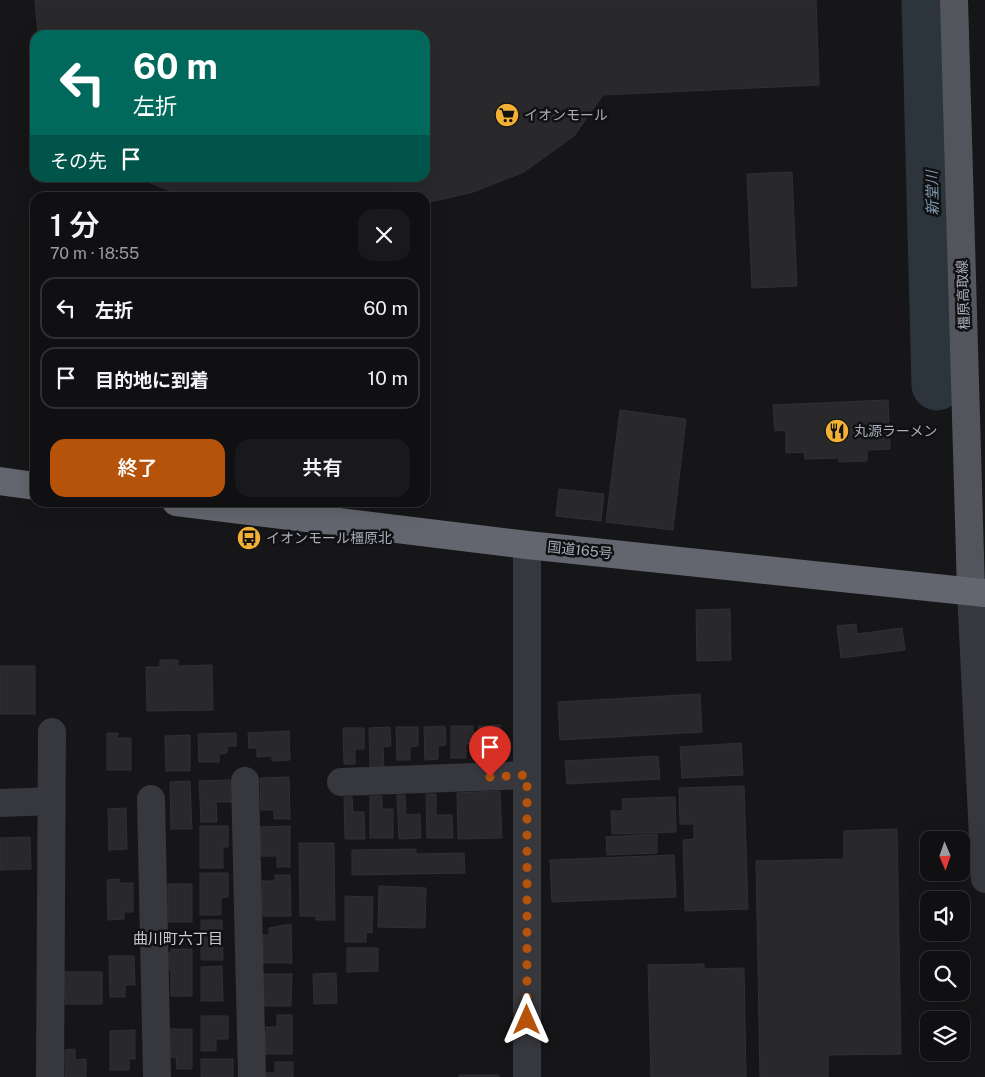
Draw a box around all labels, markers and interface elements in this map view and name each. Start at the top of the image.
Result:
text: 60 m [133,46,218,87]
icon: left [50,50,115,115]
text: 左折 [133,93,177,119]
supermarket icon: イオンモール [494,102,520,128]
place label: イオンモール [524,107,608,123]
icon: arrive [117,145,145,173]
text: その先 [50,150,107,172]
water label: 新堂川 [923,168,941,216]
text: 1 分 [50,207,100,243]
button: close [358,209,410,261]
text: 70 m · 18:55 [50,244,139,263]
street label: 橿原高取線 [954,260,972,330]
icon: left [52,294,80,322]
text: 60 m [364,297,408,319]
text: 左折 [95,299,133,321]
icon: arrive [52,364,80,392]
text: 10 m [368,367,408,389]
text: 目的地に到着 [95,369,209,391]
restaurant icon: 丸源ラーメン [824,418,850,444]
place label: 丸源ラーメン [854,423,937,439]
button: 終了 [50,439,225,497]
button: 共有 [235,439,410,497]
bus stop icon: イオンモール橿原北 [236,525,262,551]
place label: イオンモール橿原北 [266,530,392,546]
street label: 国道165号 [547,539,613,561]
pin [469,726,511,777]
icon: arrive [476,733,504,761]
north arrow [920,831,970,881]
map controls [920,831,970,1061]
button: sound [920,891,970,941]
district label: 曲川町六丁目 [133,930,223,947]
button: search [920,951,970,1001]
position arrow [500,993,552,1045]
button: layers [920,1011,970,1061]

